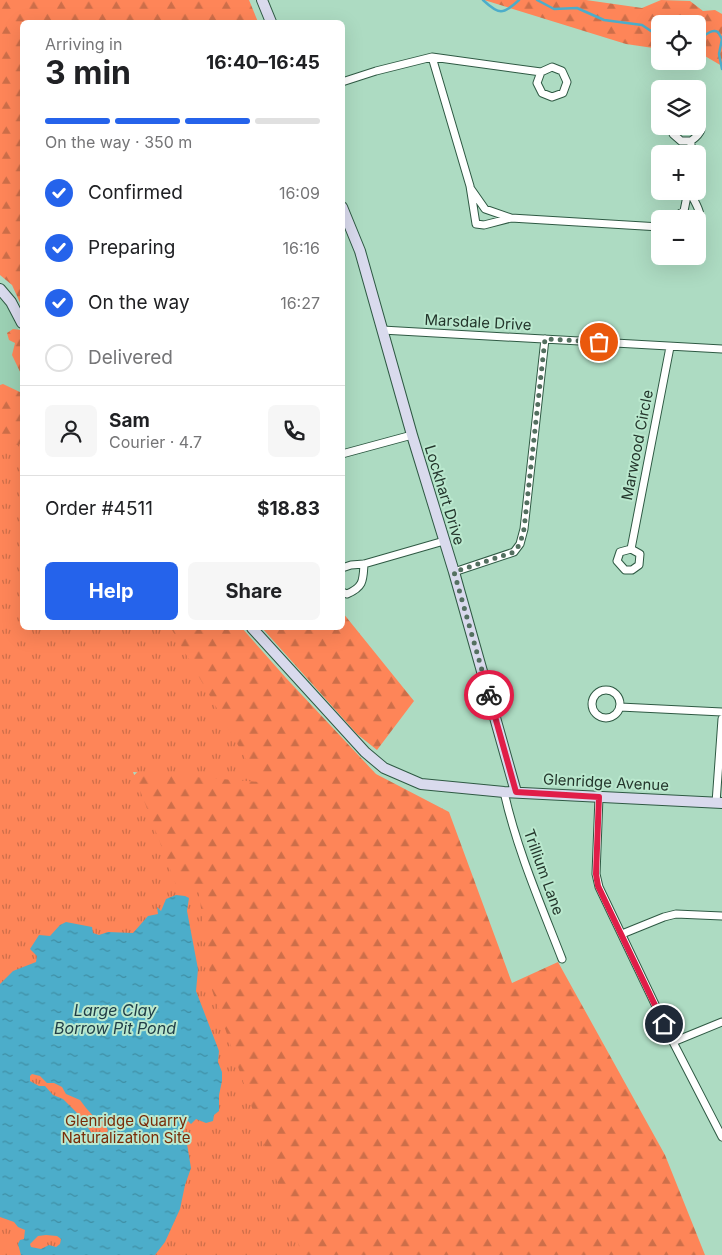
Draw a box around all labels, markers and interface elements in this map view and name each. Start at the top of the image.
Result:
map controls [651,15,706,265]
button: locate [651,15,706,70]
text: Arriving in [45,34,122,54]
text: 16:40–16:45 [206,51,320,74]
text: 3 min [45,53,131,92]
button: layers [651,80,706,135]
text: On the way · 350 m [45,132,192,152]
button: + [651,145,706,200]
icon: check [45,179,73,207]
text: Confirmed [88,181,183,204]
text: 16:09 [279,183,320,203]
button: − [651,210,706,265]
icon: check [45,234,73,262]
text: Preparing [88,236,175,259]
text: 16:16 [283,238,320,258]
icon: check [45,289,73,317]
text: On the way [88,291,190,314]
text: 16:27 [280,293,320,313]
street label: Marsdale Drive [424,310,532,334]
pin [578,321,620,363]
icon: bag [585,328,613,356]
text: Delivered [88,346,173,369]
street label: Marwood Circle [617,388,657,502]
button: person [45,405,97,457]
button: phone [268,405,320,457]
text: Sam [109,409,150,432]
text: Courier · 4.7 [109,432,202,452]
street label: Lockhart Drive [421,443,469,547]
text: Order #4511 [45,497,153,520]
text: $18.83 [257,497,320,520]
button: Help [45,562,178,620]
button: Share [188,562,320,620]
courier [464,670,514,720]
icon: bike [475,681,503,709]
street label: Glenridge Avenue [543,769,669,795]
street label: Trillium Lane [520,826,568,918]
water label: Large Clay Borrow Pit Pond [54,1000,176,1038]
pin [643,1003,685,1045]
icon: home [650,1010,678,1038]
park label: Glenridge Quarry Naturalization Site [62,1111,190,1147]

